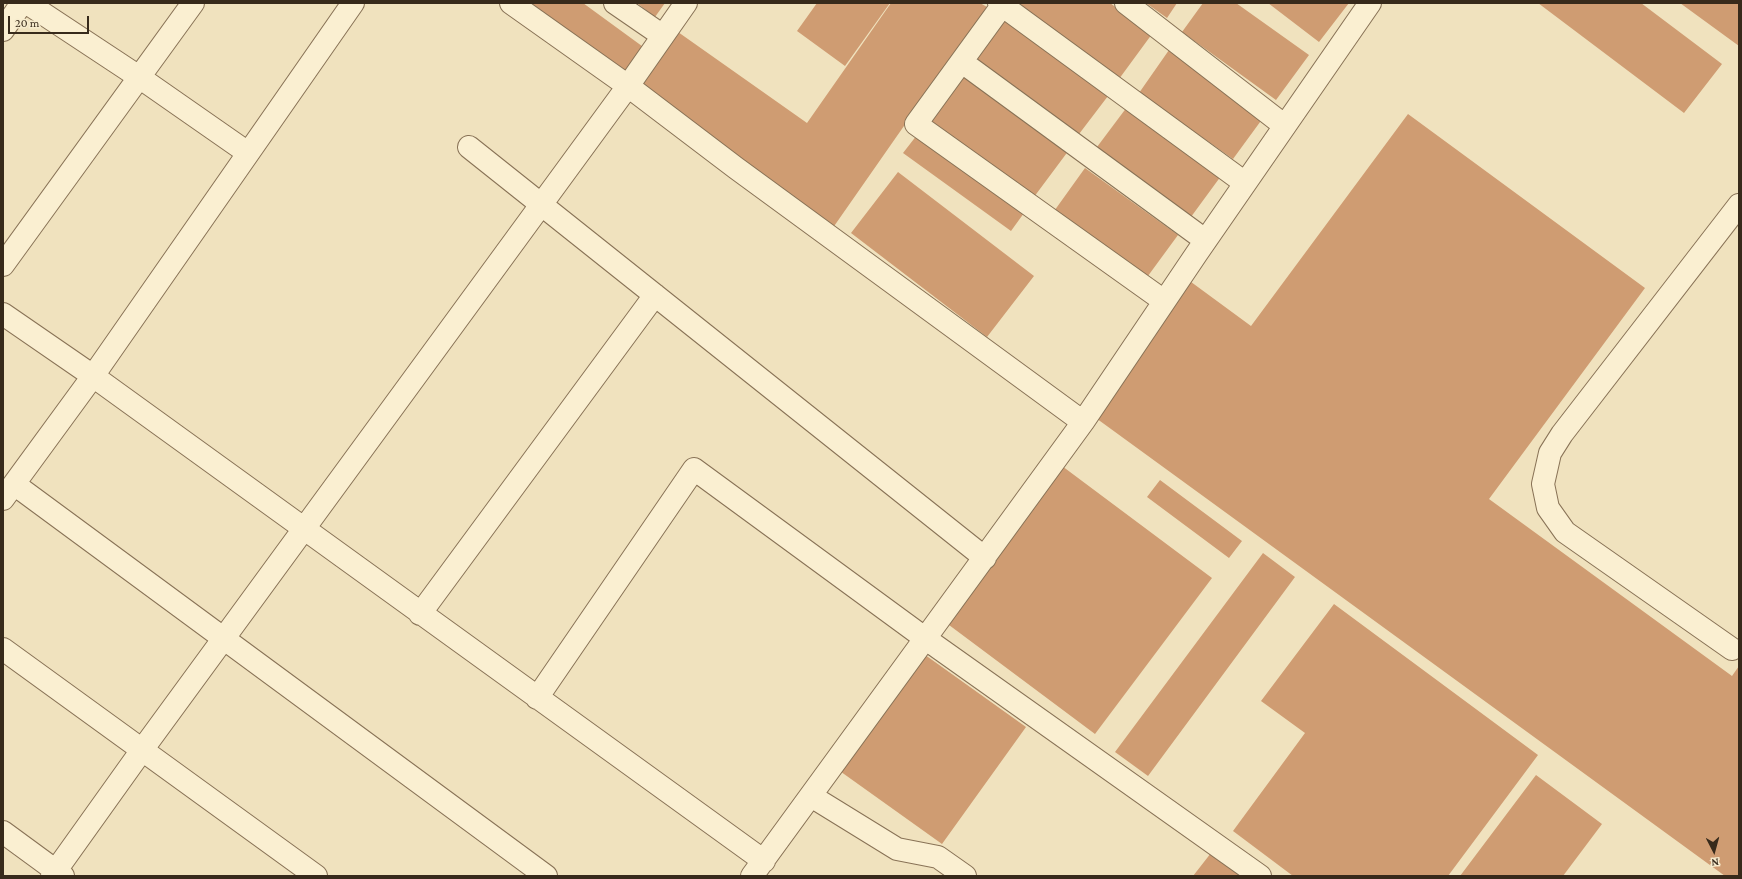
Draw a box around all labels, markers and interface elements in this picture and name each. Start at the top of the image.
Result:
scale bar [10,8,91,34]
text: 20 m [15,16,39,30]
north arrow [1694,831,1734,871]
text: N [1711,857,1720,869]

